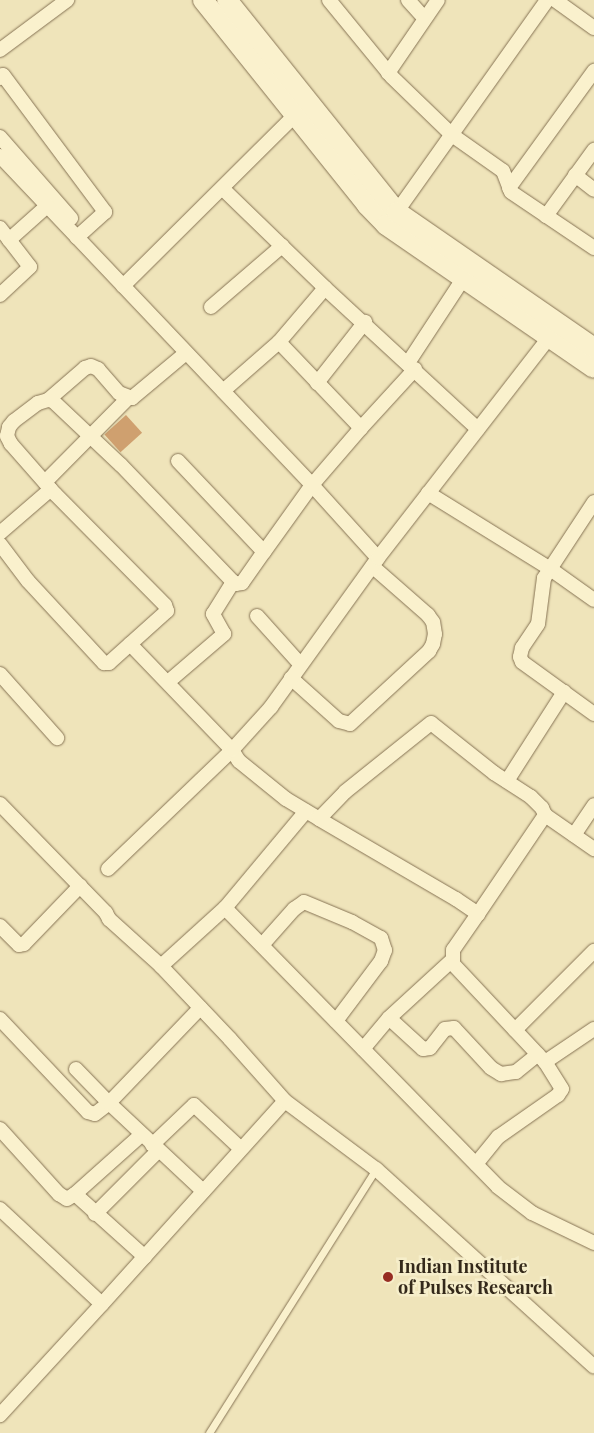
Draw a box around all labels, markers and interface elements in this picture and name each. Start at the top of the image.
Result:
place label: Indian Institute of Pulses Research [398,1256,553,1298]
marker: Indian Institute of Pulses Research [382,1271,394,1283]

